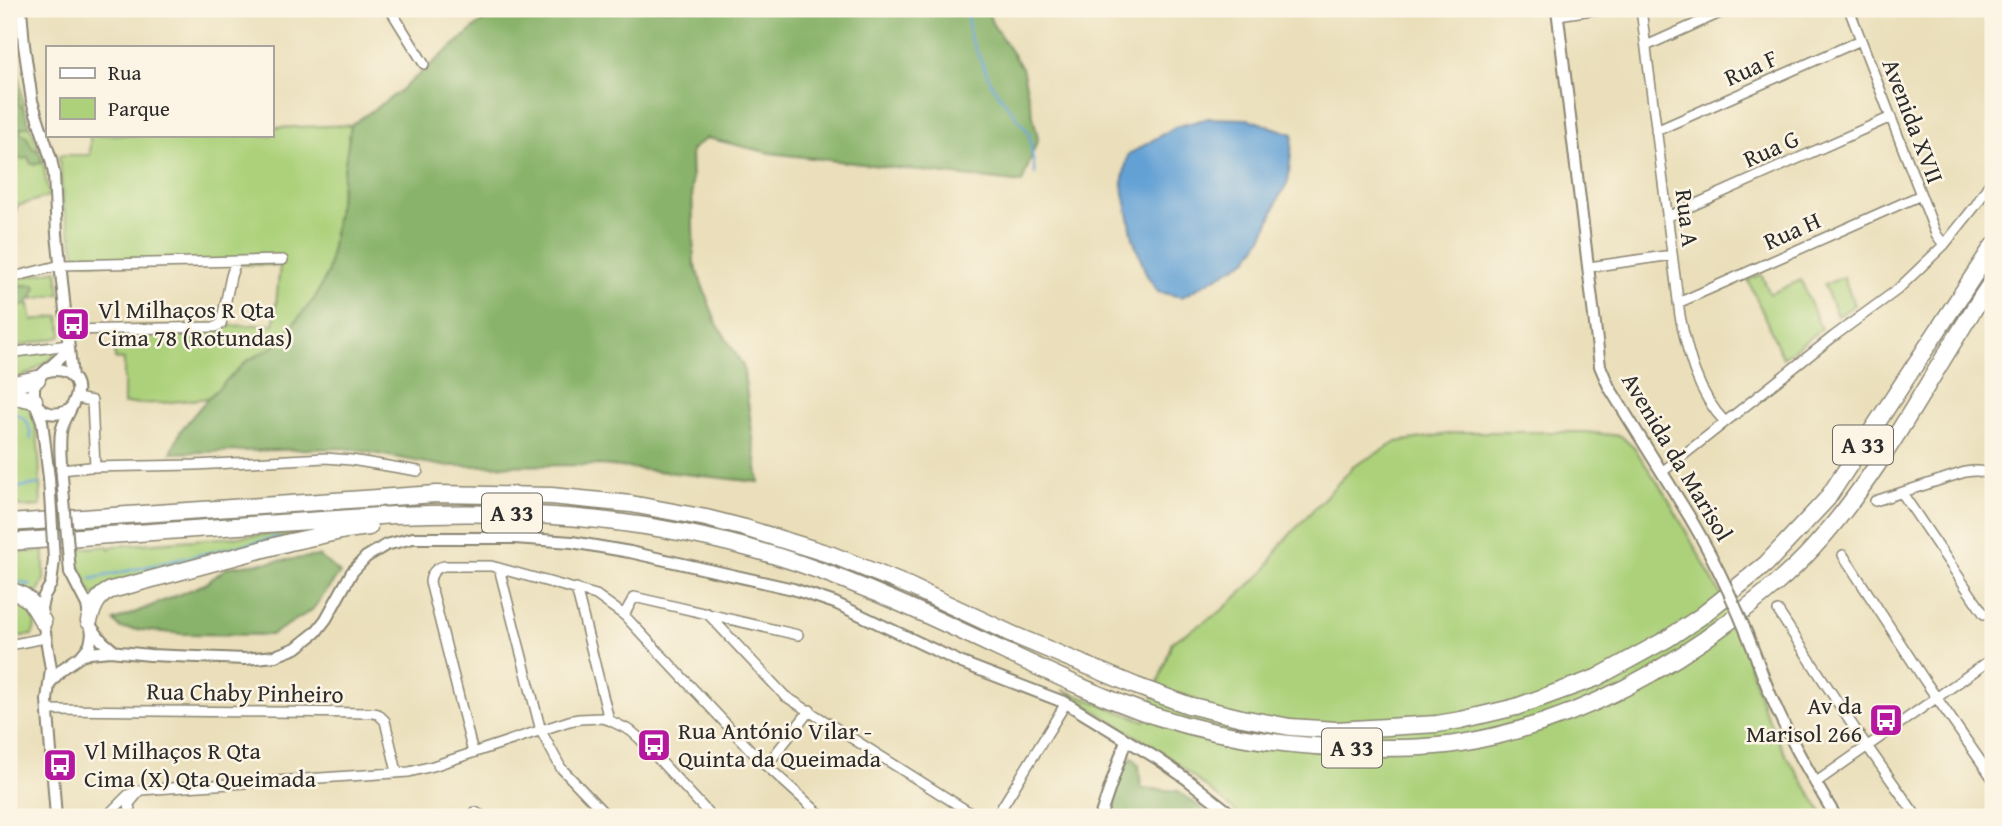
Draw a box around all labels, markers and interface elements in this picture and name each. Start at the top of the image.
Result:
street label: Rua F [1718,40,1783,95]
legend [46,46,273,136]
street label: Avenida XVII [1874,53,1953,188]
text: Rua [108,57,141,88]
text: Parque [108,93,170,124]
street label: Rua G [1737,121,1804,176]
street label: Rua A [1667,187,1708,249]
street label: Rua H [1758,202,1826,259]
place label: Vl Milhaços R Qta Cima 78 (Rotundas) [98,292,293,355]
bus stop icon: Vl Milhaços R Qta Cima 78 (Rotundas) [54,305,92,343]
street label: Avenida da Marisol [1613,366,1742,548]
road number: A 33 [1833,426,1893,464]
road number: A 33 [482,494,542,533]
street label: Rua Chaby Pinheiro [146,673,344,712]
place label: Av da Marisol 266 [1746,688,1863,751]
bus stop icon: Av da Marisol 266 [1867,701,1905,739]
place label: Rua António Vilar - Quinta da Queimada [678,713,882,776]
bus stop icon: Rua António Vilar - Quinta da Queimada [635,726,673,764]
road number: A 33 [1322,728,1382,768]
place label: Vl Milhaços R Qta Cima (X) Qta Queimada [84,733,317,796]
bus stop icon: Vl Milhaços R Qta Cima (X) Qta Queimada [41,746,79,784]

